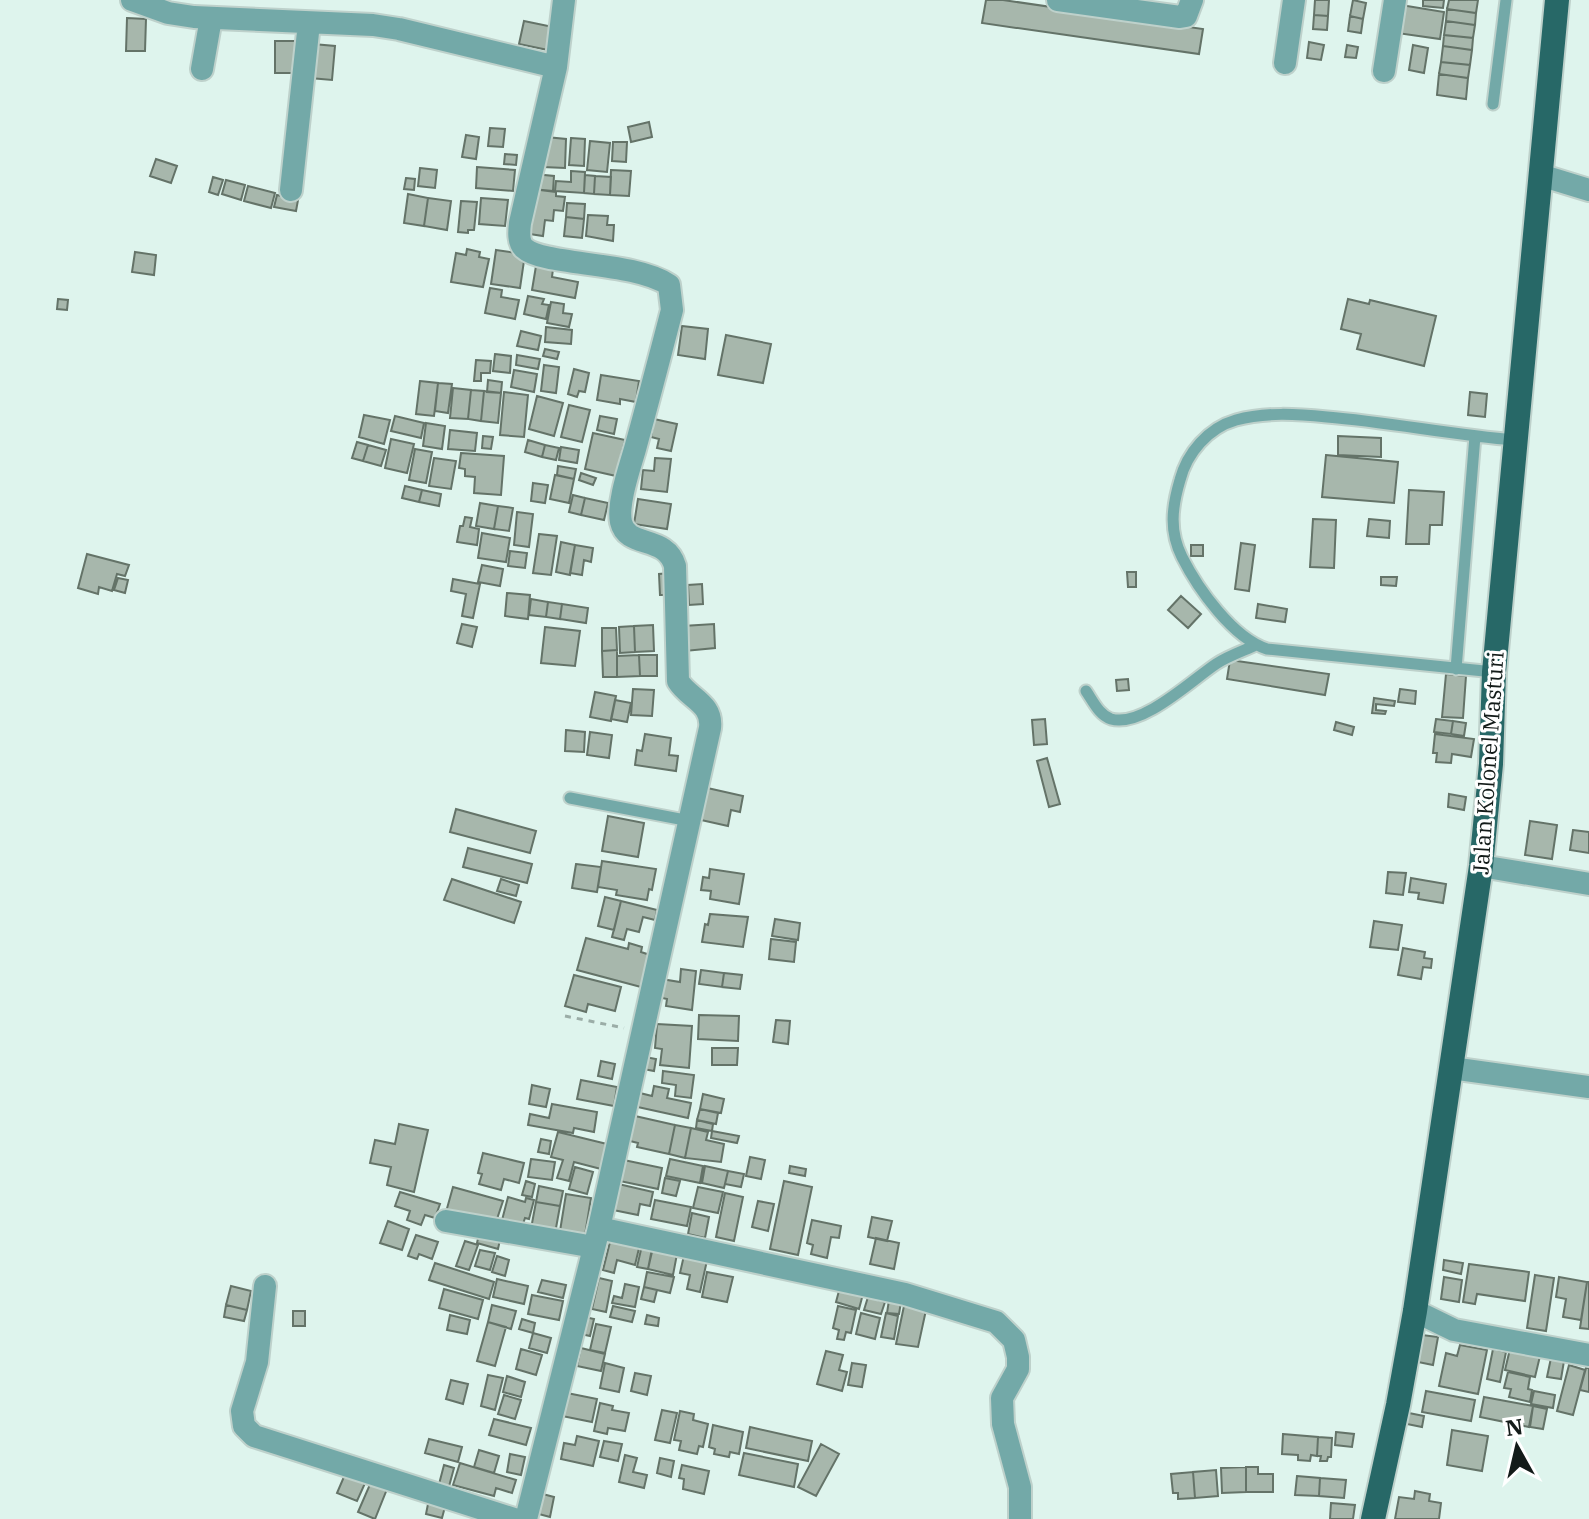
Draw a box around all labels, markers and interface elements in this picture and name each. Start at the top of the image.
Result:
street label: Jalan Kolonel Masturi [1465,650,1510,875]
north arrow [1477,1407,1557,1487]
text: N [1504,1411,1525,1442]

